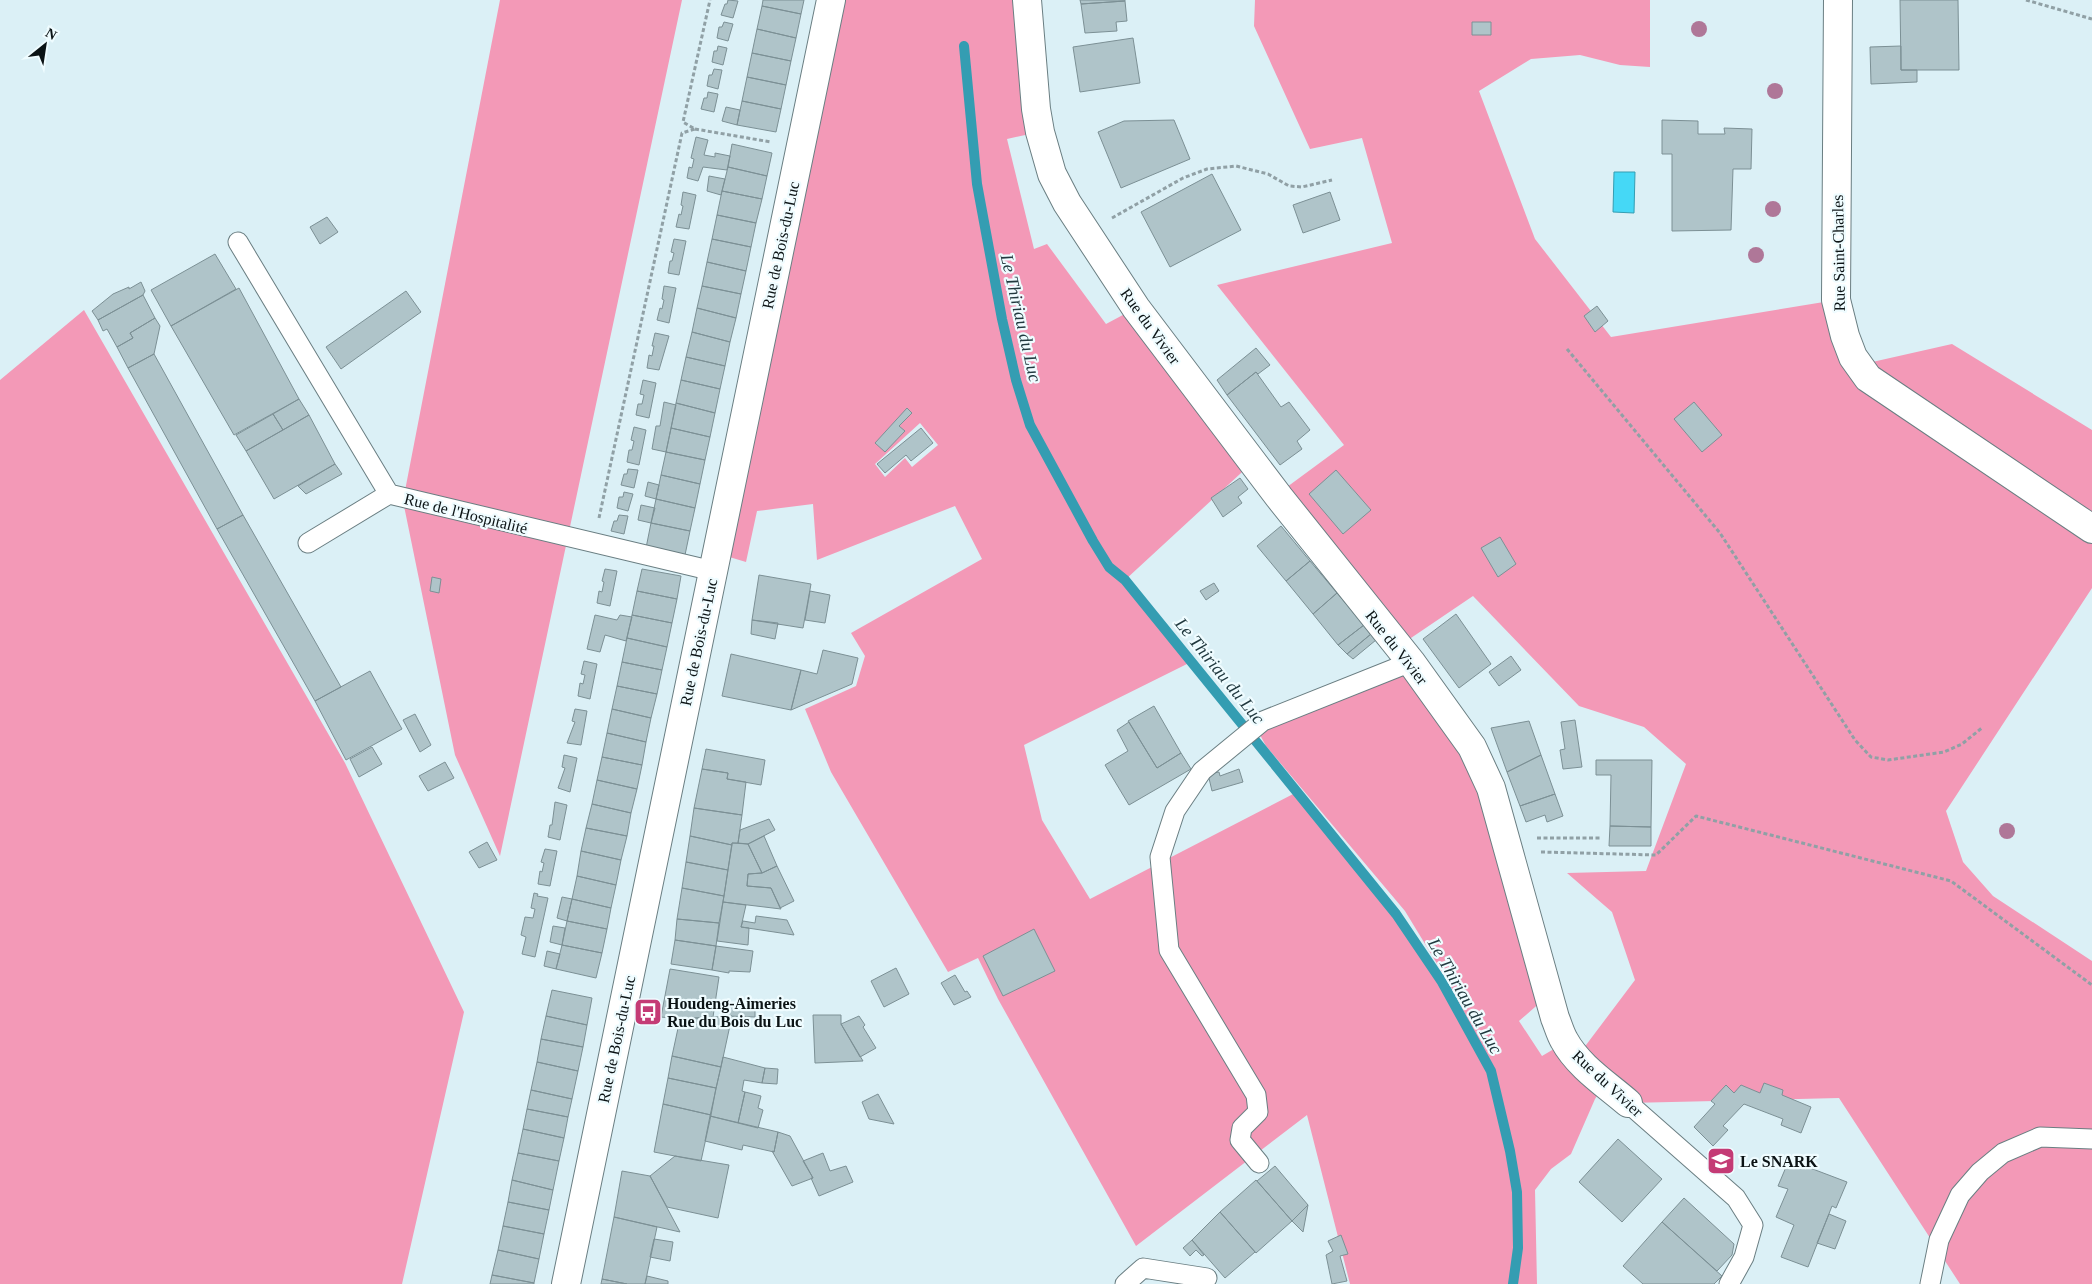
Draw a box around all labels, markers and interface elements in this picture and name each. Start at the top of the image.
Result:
north arrow [20,20,70,70]
text: N [43,25,59,43]
street label: Rue de Bois-du-Luc [759,180,802,310]
street label: Rue Saint-Charles [1829,194,1848,312]
water label: Le Thiriau du Luc [996,251,1045,384]
street label: Rue du Vivier [1117,285,1184,368]
street label: Rue de l'Hospitalité [402,490,529,538]
street label: Rue de Bois-du-Luc [677,577,720,707]
street label: Rue du Vivier [1362,607,1431,688]
water label: Le Thiriau du Luc [1171,613,1269,728]
water label: Le Thiriau du Luc [1423,934,1506,1058]
street label: Rue de Bois-du-Luc [595,974,638,1104]
place label: Houdeng-Aimeries Rue du Bois du Luc [667,995,802,1030]
bus stop icon: Houdeng-Aimeries Rue du Bois du Luc [633,997,663,1027]
street label: Rue du Vivier [1569,1047,1647,1121]
school or university icon: Le SNARK [1706,1146,1736,1176]
place label: Le SNARK [1740,1153,1818,1170]

